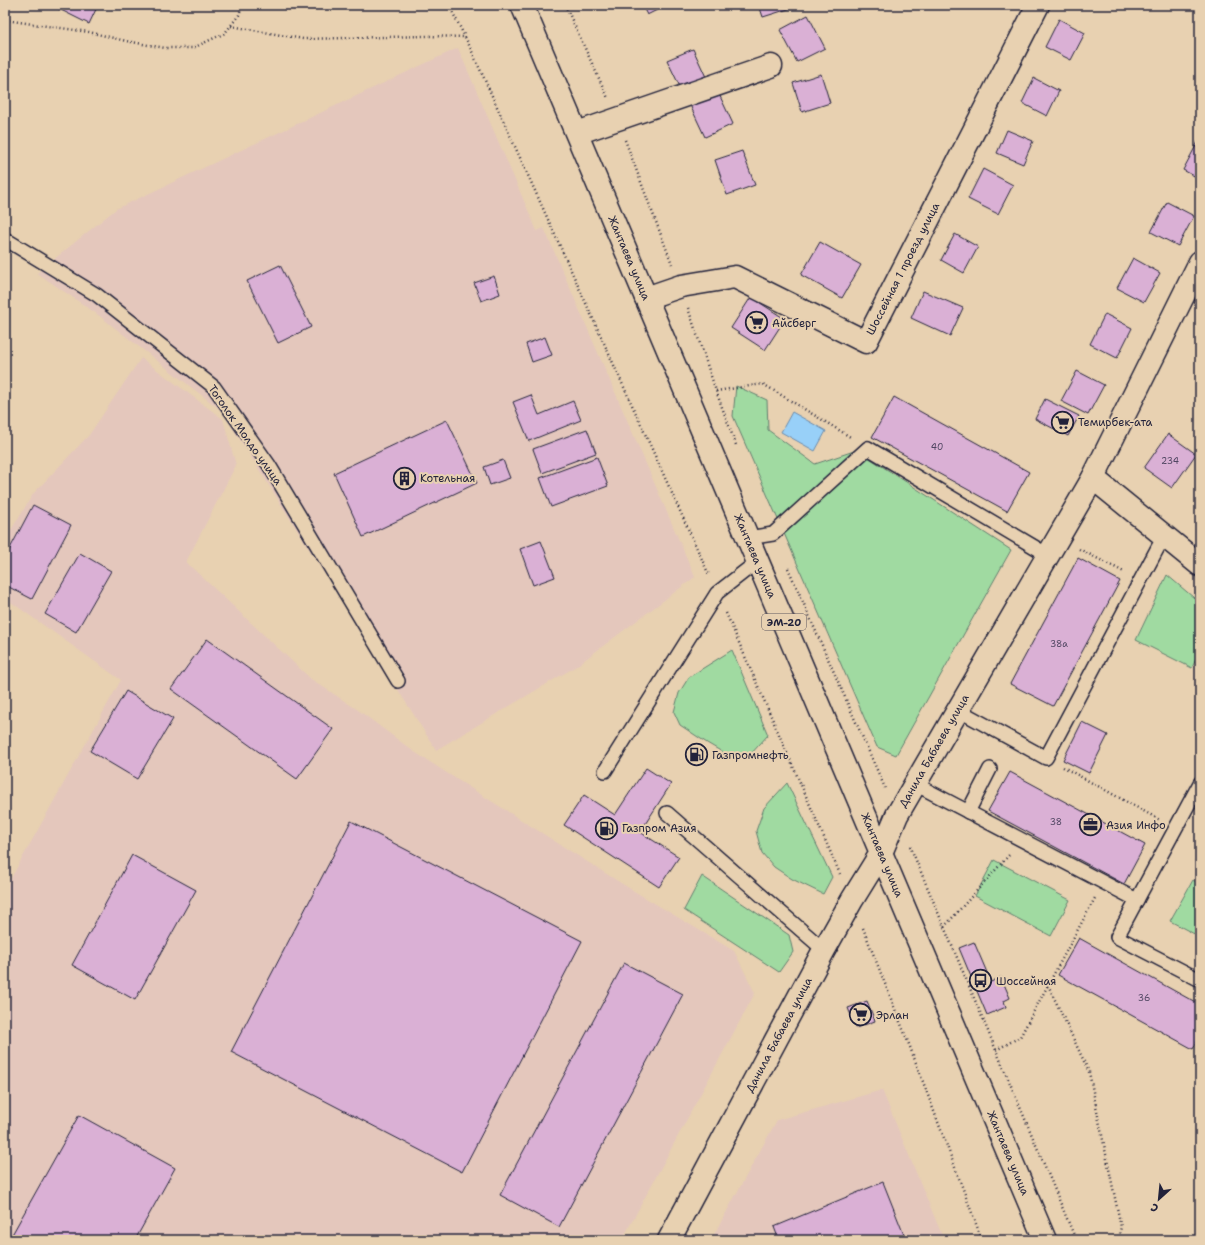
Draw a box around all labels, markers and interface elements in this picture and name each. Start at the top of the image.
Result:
street label: Шоссейная 1 проезд улица [863,200,943,338]
street label: Жантаева улица [604,213,654,303]
supermarket icon: Айсберг [744,310,770,336]
place label: Айсберг [772,316,816,331]
street label: Тоголок Молдо улица [205,382,285,488]
supermarket icon: Темирбек-ата [1050,409,1076,435]
place label: Темирбек-ата [1078,415,1153,430]
house number: 40 [931,441,943,453]
house number: 234 [1161,455,1179,467]
building icon: Котельная [392,465,418,491]
place label: Котельная [420,471,475,486]
street label: Жантаева улица [730,511,780,601]
road number: ЭМ-20 [762,614,806,630]
house number: 38а [1050,638,1068,650]
street label: Данила Бабаева улица [895,691,973,810]
fuel station icon: Газпромнефть [684,742,710,768]
place label: Газпромнефть [712,748,789,763]
street label: Жантаева улица [857,810,907,900]
office icon: Азия Инфо [1077,812,1103,838]
fuel station icon: Газпром Азия [593,815,619,841]
house number: 38 [1050,816,1062,828]
place label: Азия Инфо [1106,818,1166,833]
place label: Газпром Азия [622,821,697,836]
bus stop icon: Шоссейная [968,968,994,994]
place label: Шоссейная [996,974,1056,989]
street label: Данила Бабаева улица [742,975,816,1095]
house number: 36 [1138,992,1150,1004]
supermarket icon: Эрлан [847,1002,873,1028]
place label: Эрлан [876,1008,909,1023]
street label: Жантаева улица [983,1108,1033,1198]
north arrow [1139,1179,1179,1219]
text: С [1148,1199,1161,1216]

